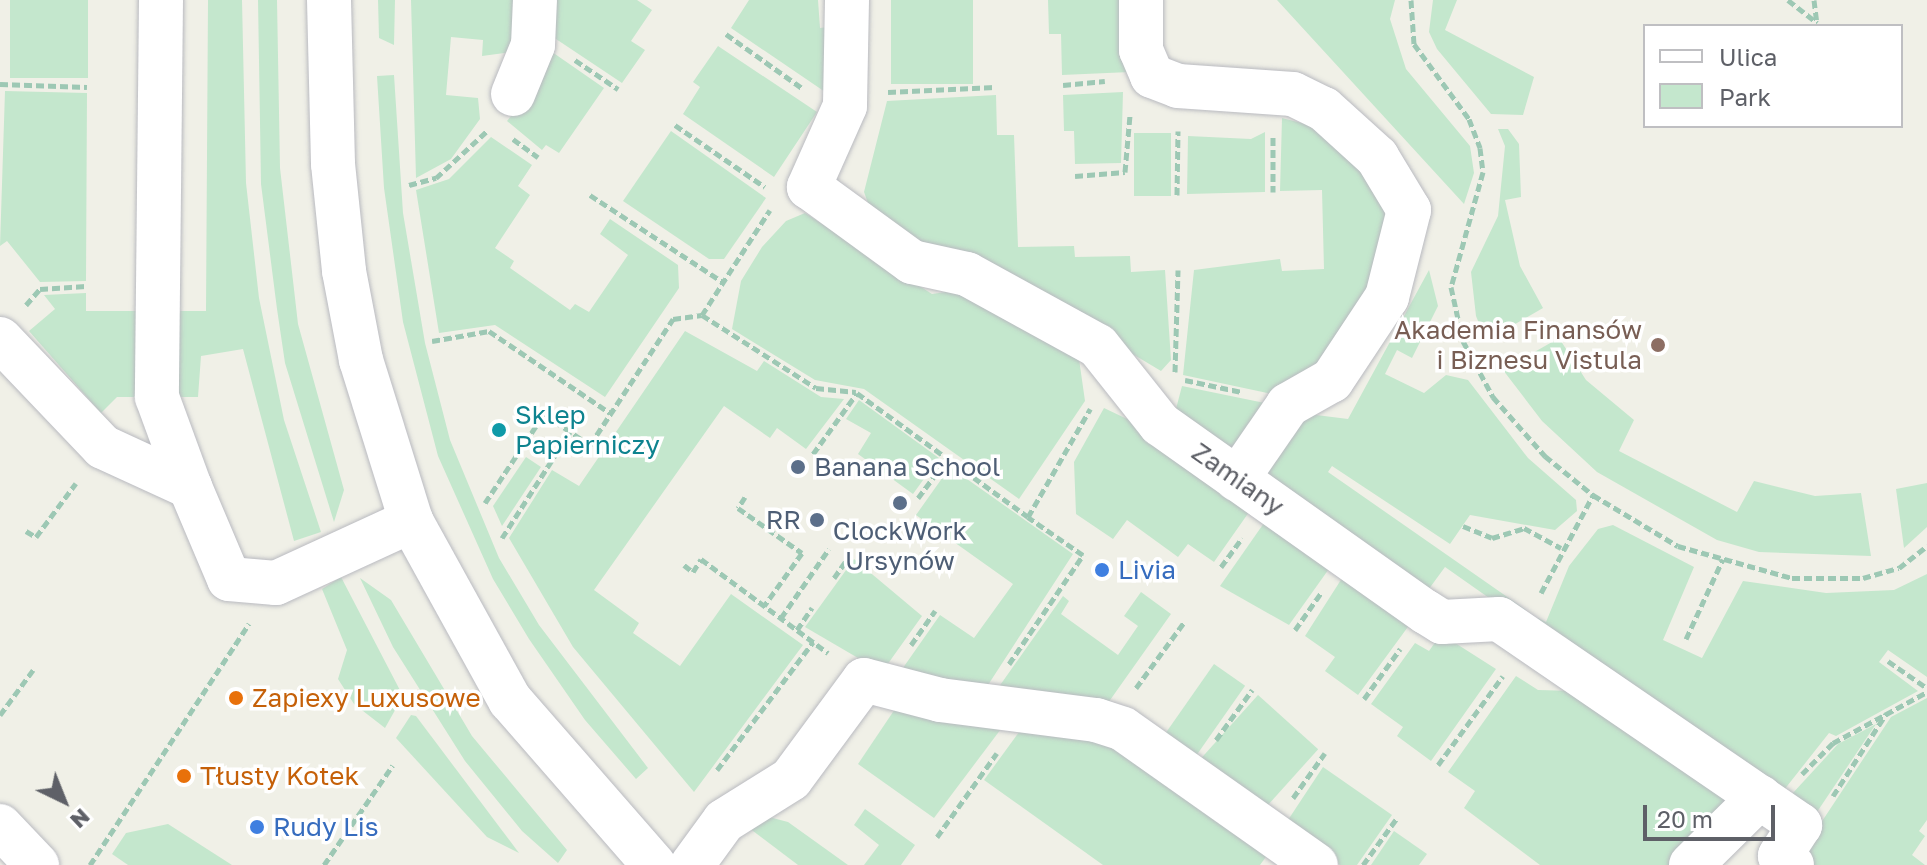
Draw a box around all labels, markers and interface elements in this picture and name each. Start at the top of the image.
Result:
legend [1643,24,1903,128]
text: Ulica [1719,42,1777,71]
text: Park [1719,82,1771,111]
place label: Akademia Finansów i Biznesu Vistula [1394,314,1642,376]
marker: Akademia Finansów i Biznesu Vistula [1649,336,1667,354]
place label: Sklep Papierniczy [515,399,660,460]
marker: Sklep Papierniczy [490,421,508,439]
street label: Zamiany [1186,436,1290,522]
place label: Banana School [814,451,1000,483]
marker: Banana School [789,458,807,476]
marker: ClockWork Ursynów [891,494,909,512]
place label: RR [766,504,801,536]
marker: RR [808,511,826,529]
place label: ClockWork Ursynów [833,515,967,576]
place label: Livia [1118,554,1176,586]
marker: Livia [1093,561,1111,579]
place label: Zapiexy Luxusowe [252,682,480,714]
marker: Zapiexy Luxusowe [227,689,245,707]
place label: Tłusty Kotek [200,760,359,792]
north arrow [24,761,104,841]
marker: Tłusty Kotek [175,767,193,785]
scale bar [1647,789,1779,839]
text: N [65,803,96,834]
text: 20 m [1657,804,1713,833]
place label: Rudy Lis [273,811,379,843]
marker: Rudy Lis [248,818,266,836]

